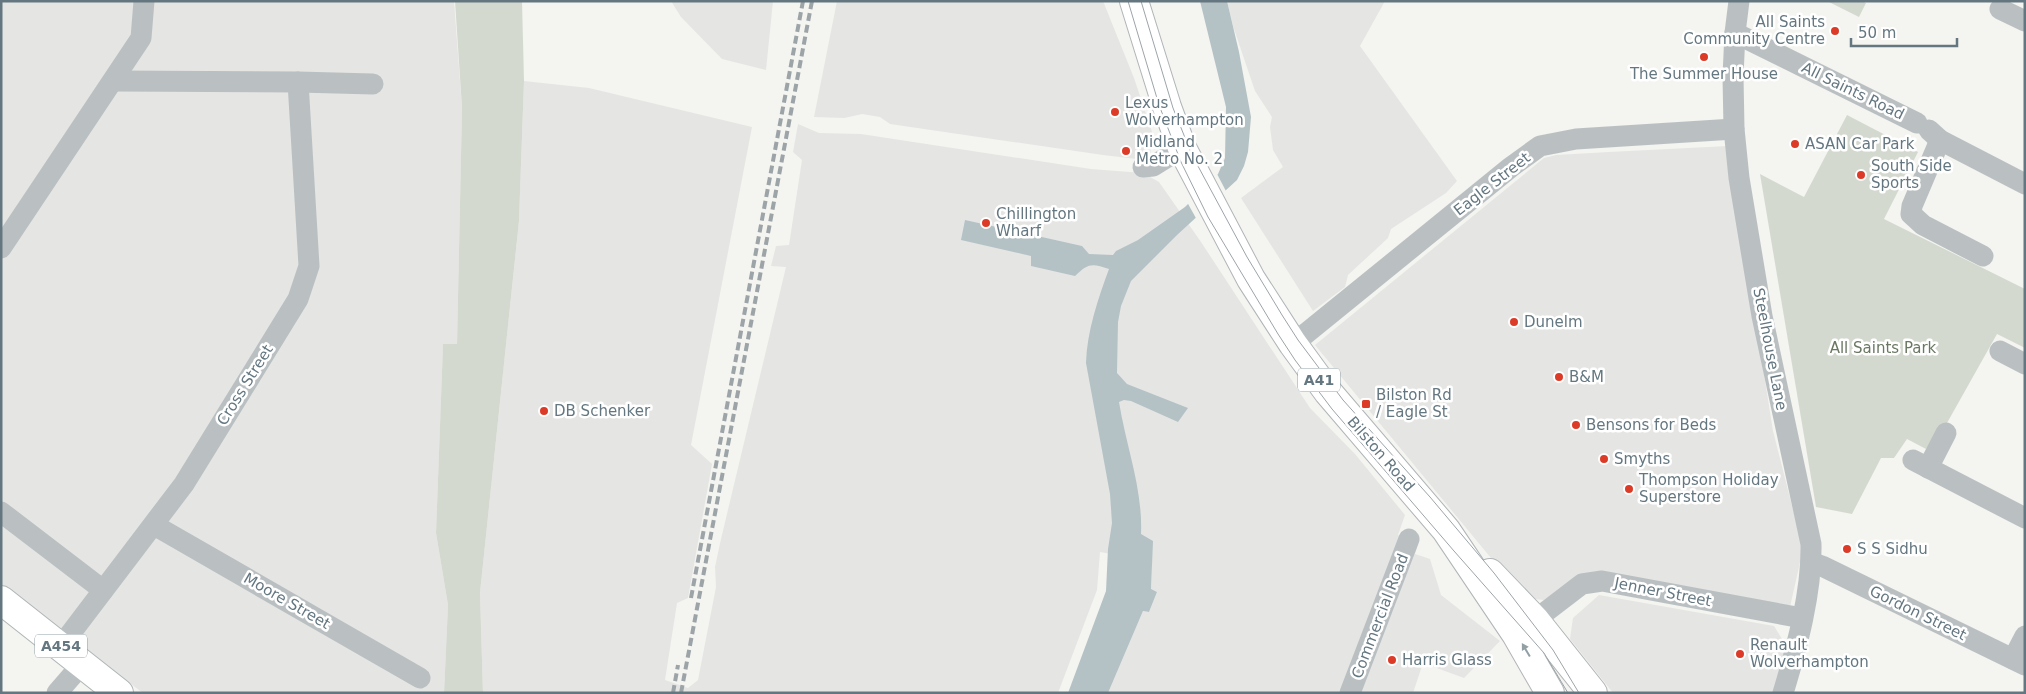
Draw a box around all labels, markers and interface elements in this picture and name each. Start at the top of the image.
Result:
place label: All Saints Community Centre [1683,13,1825,48]
scale bar [1851,15,1957,47]
text: 50 m [1858,24,1896,42]
marker: All Saints Community Centre [1829,25,1841,37]
marker: The Summer House [1698,51,1710,63]
street label: All Saints Road [1799,58,1907,124]
place label: The Summer House [1629,65,1778,83]
place label: Lexus Wolverhampton [1125,94,1244,129]
marker: Lexus Wolverhampton [1109,106,1121,118]
place label: Midland Metro No. 2 [1136,133,1223,168]
place label: ASAN Car Park [1805,135,1915,153]
marker: ASAN Car Park [1789,138,1801,150]
marker: Midland Metro No. 2 [1120,145,1132,157]
street label: Eagle Street [1450,149,1534,219]
place label: South Side Sports [1871,157,1952,192]
marker: South Side Sports [1855,169,1867,181]
place label: Chillington Wharf [996,205,1076,240]
marker: Chillington Wharf [980,217,992,229]
street label: Steelhouse Lane [1749,286,1791,412]
place label: Dunelm [1524,313,1583,331]
marker: Dunelm [1508,316,1520,328]
park label: All Saints Park [1830,339,1937,357]
street label: Cross Street [213,341,277,429]
road number: A41 [1298,368,1340,392]
place label: B&M [1569,368,1604,386]
marker: B&M [1553,371,1565,383]
place label: Bilston Rd / Eagle St [1376,386,1452,421]
marker: Bilston Rd / Eagle St [1360,398,1372,410]
place label: DB Schenker [554,402,651,420]
marker: DB Schenker [538,405,550,417]
street label: Bilston Road [1344,413,1418,495]
place label: Bensons for Beds [1586,416,1717,434]
marker: Bensons for Beds [1570,419,1582,431]
place label: Smyths [1614,450,1670,468]
marker: Smyths [1598,453,1610,465]
place label: Thompson Holiday Superstore [1638,471,1779,506]
marker: Thompson Holiday Superstore [1623,483,1635,495]
place label: S S Sidhu [1857,540,1928,558]
marker: S S Sidhu [1841,543,1853,555]
street label: Commercial Road [1348,551,1412,681]
street label: Moore Street [241,569,333,633]
street label: Jenner Street [1612,574,1713,610]
street label: Gordon Street [1867,582,1969,644]
road number: A454 [35,634,87,658]
place label: Renault Wolverhampton [1750,636,1869,671]
one-way arrow [1522,644,1531,657]
marker: Renault Wolverhampton [1734,648,1746,660]
place label: Harris Glass [1402,651,1492,669]
marker: Harris Glass [1386,654,1398,666]

